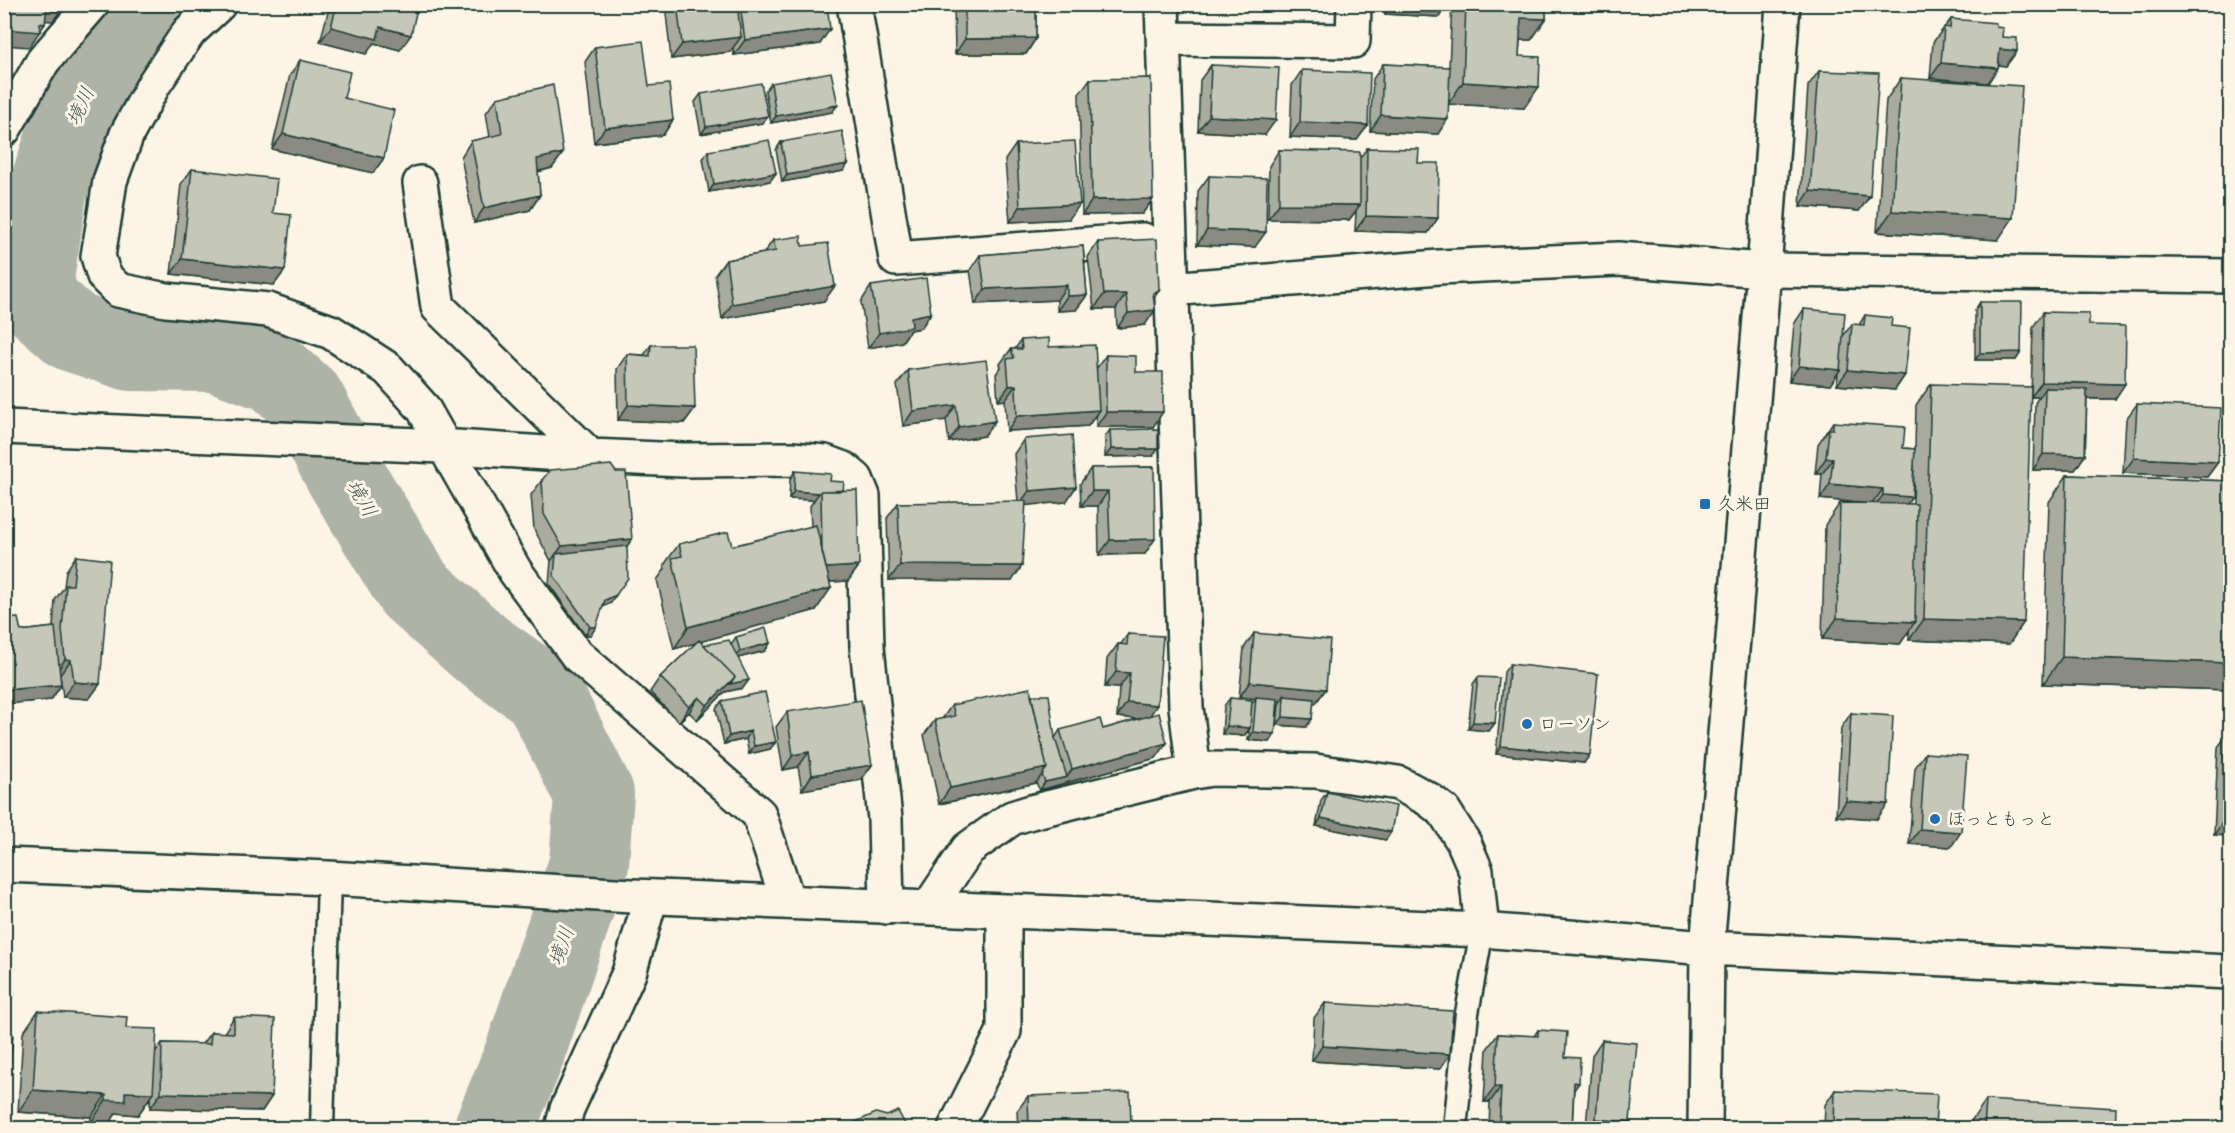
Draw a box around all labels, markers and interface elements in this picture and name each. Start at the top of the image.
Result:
water label: 境川 [60,82,100,130]
water label: 境川 [341,474,383,522]
place label: 久米田 [1717,492,1771,516]
marker: 久米田 [1698,497,1712,511]
place label: ローソン [1539,712,1611,736]
marker: ローソン [1520,717,1534,731]
place label: ほっともっと [1947,807,2055,831]
marker: ほっともっと [1928,812,1942,826]
water label: 境川 [542,923,580,969]

